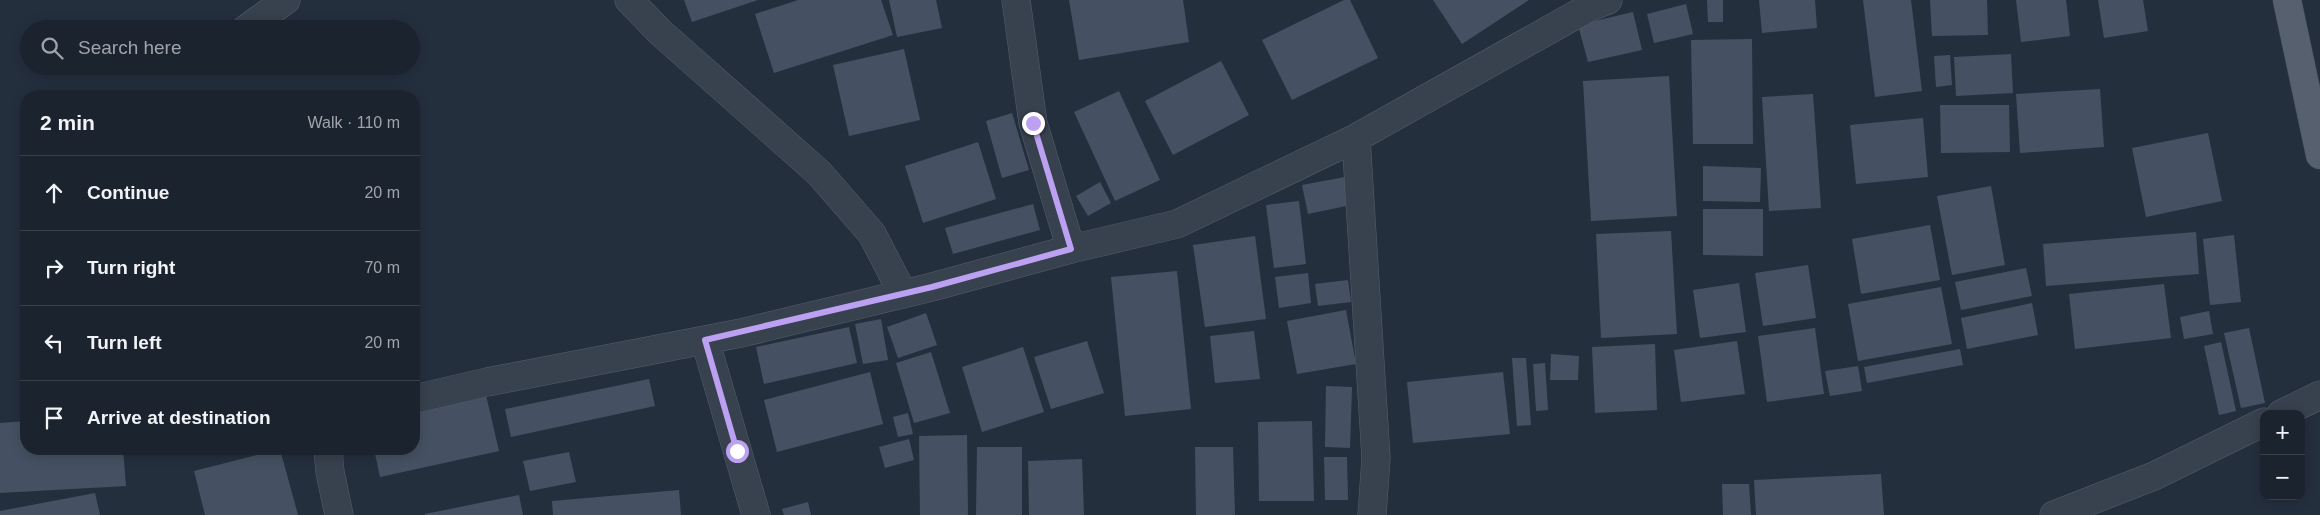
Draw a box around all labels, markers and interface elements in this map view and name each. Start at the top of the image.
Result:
search box [20,20,420,75]
icon: search [38,34,66,62]
text: Search here [78,37,182,58]
text: 2 min [40,111,95,134]
route end [1022,112,1045,135]
text: Walk · 110 m [308,114,400,131]
icon: ahead [40,179,68,207]
text: Continue [87,182,169,203]
text: 20 m [364,184,400,201]
icon: right [40,254,68,282]
text: Turn right [87,257,175,278]
text: 70 m [364,259,400,276]
icon: left [40,329,68,357]
text: Turn left [87,332,162,353]
text: 20 m [364,334,400,351]
icon: arrive [40,404,68,432]
text: Arrive at destination [87,407,271,428]
map controls [2260,410,2305,500]
button: + [2260,410,2305,455]
route start [726,440,749,463]
button: − [2260,455,2305,500]

